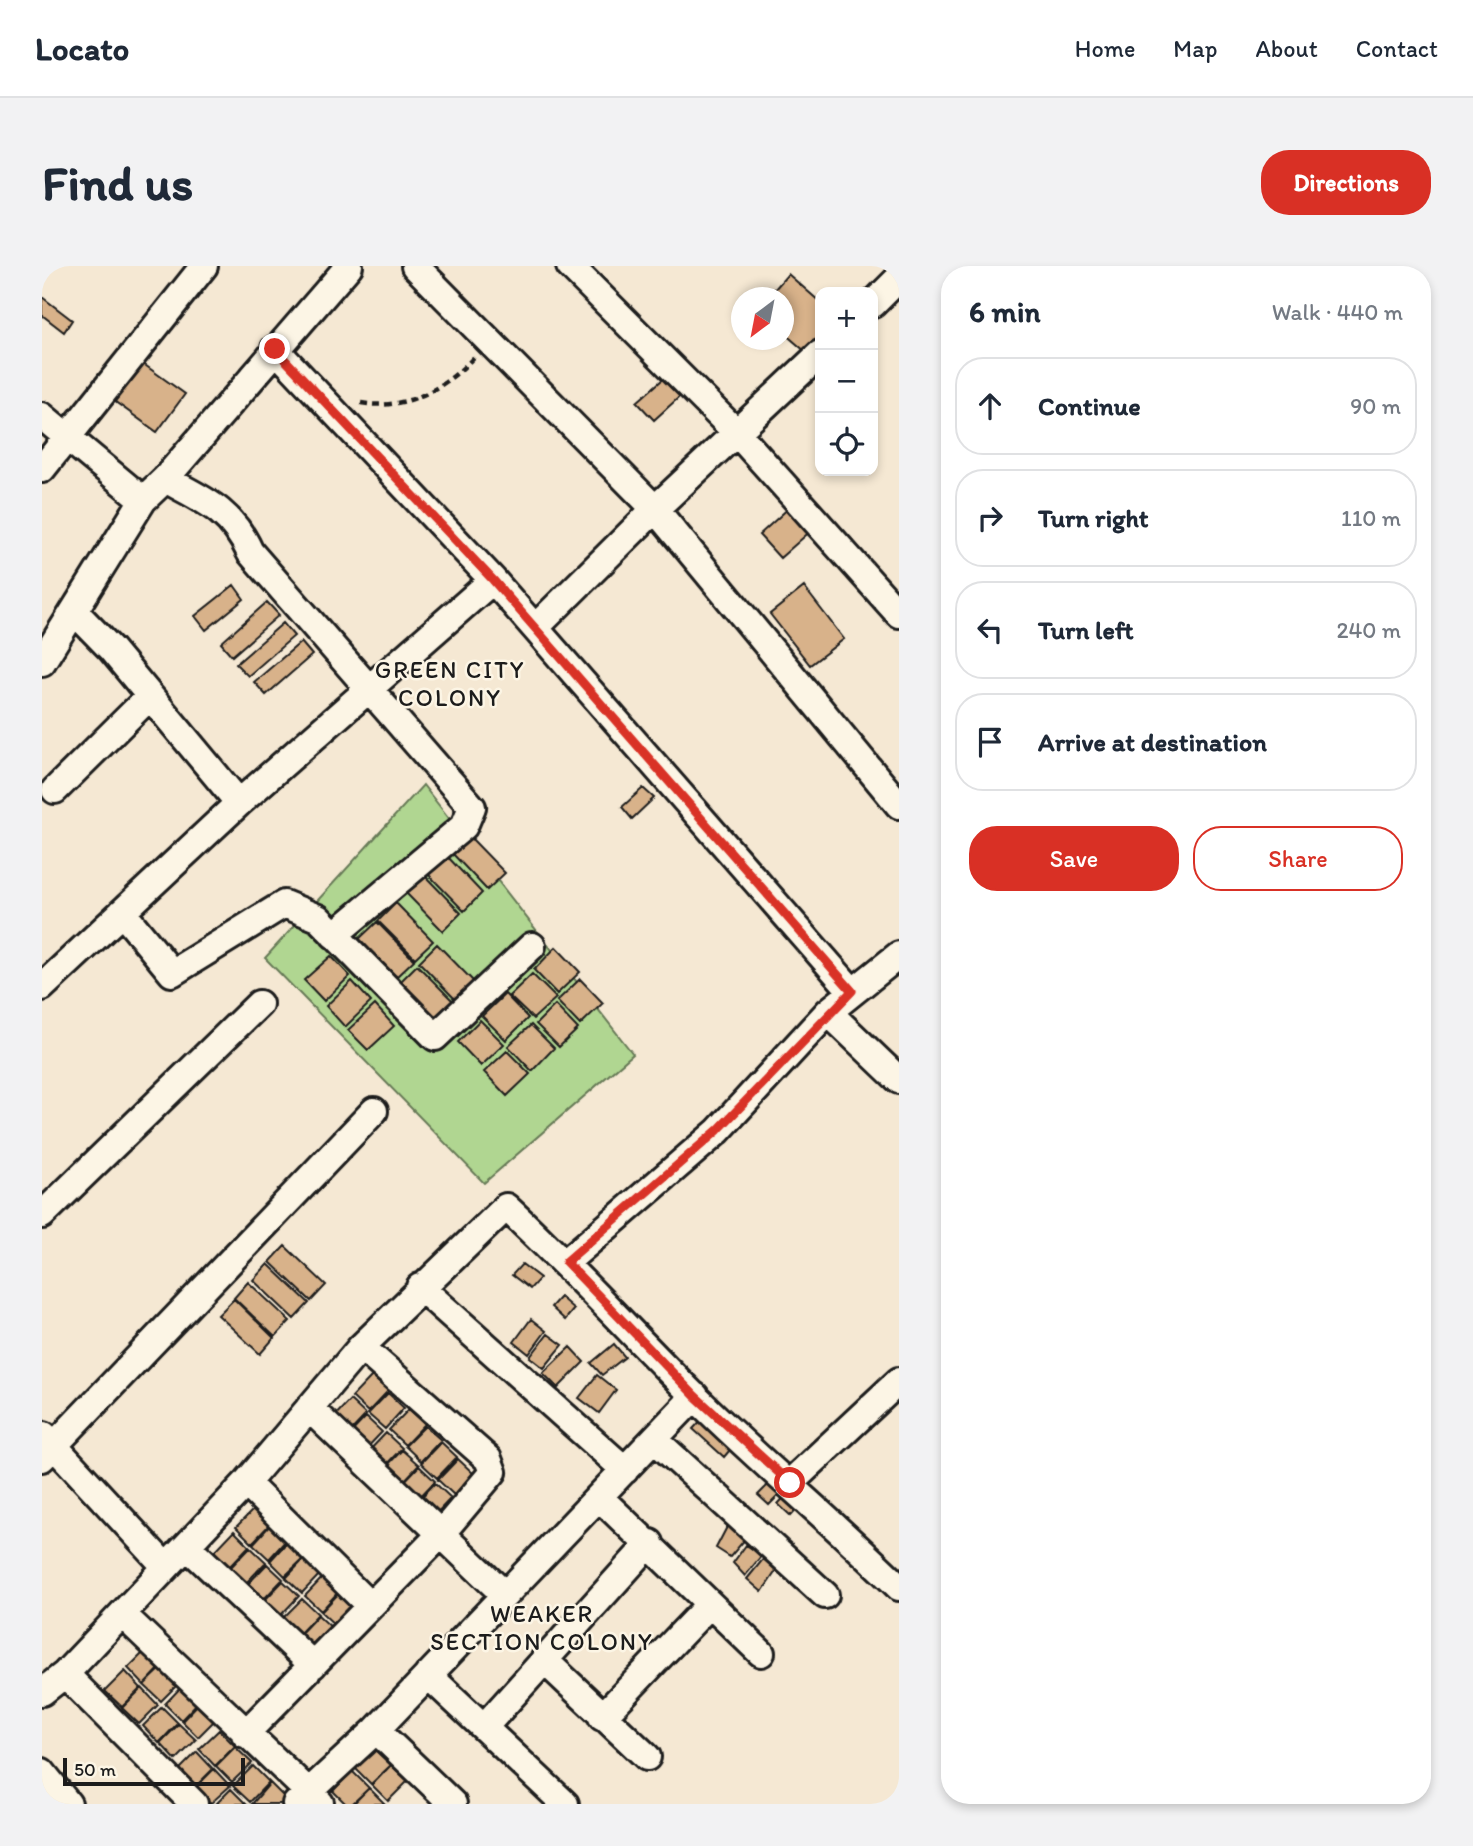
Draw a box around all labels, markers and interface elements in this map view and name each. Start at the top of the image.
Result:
text: Locato [35,29,129,68]
text: Home [1075,34,1135,63]
text: Map [1173,34,1217,63]
text: About [1255,34,1318,63]
text: Contact [1356,34,1438,63]
button: Directions [1261,150,1431,215]
text: Find us [42,153,193,212]
north arrow [731,287,794,350]
map controls [815,287,878,476]
button: + [815,287,878,350]
text: 6 min [969,293,1041,330]
text: Walk · 440 m [1272,298,1403,326]
route end [259,333,290,364]
button: − [815,350,878,413]
icon: ahead [971,387,1009,425]
text: Continue [1038,390,1141,422]
text: 90 m [1350,392,1401,420]
button: locate [815,413,878,476]
icon: right [971,499,1009,537]
text: Turn right [1038,502,1149,534]
text: 110 m [1341,504,1401,532]
icon: left [971,611,1009,649]
text: Turn left [1038,614,1134,646]
text: 240 m [1336,616,1401,644]
district label: GREEN CITY COLONY [375,655,525,712]
icon: arrive [971,723,1009,761]
text: Arrive at destination [1038,726,1267,758]
button: Save [969,826,1179,891]
button: Share [1193,826,1403,891]
route start [774,1467,805,1498]
district label: WEAKER SECTION COLONY [430,1599,654,1656]
scale bar [63,1755,245,1787]
text: 50 m [74,1758,116,1781]

